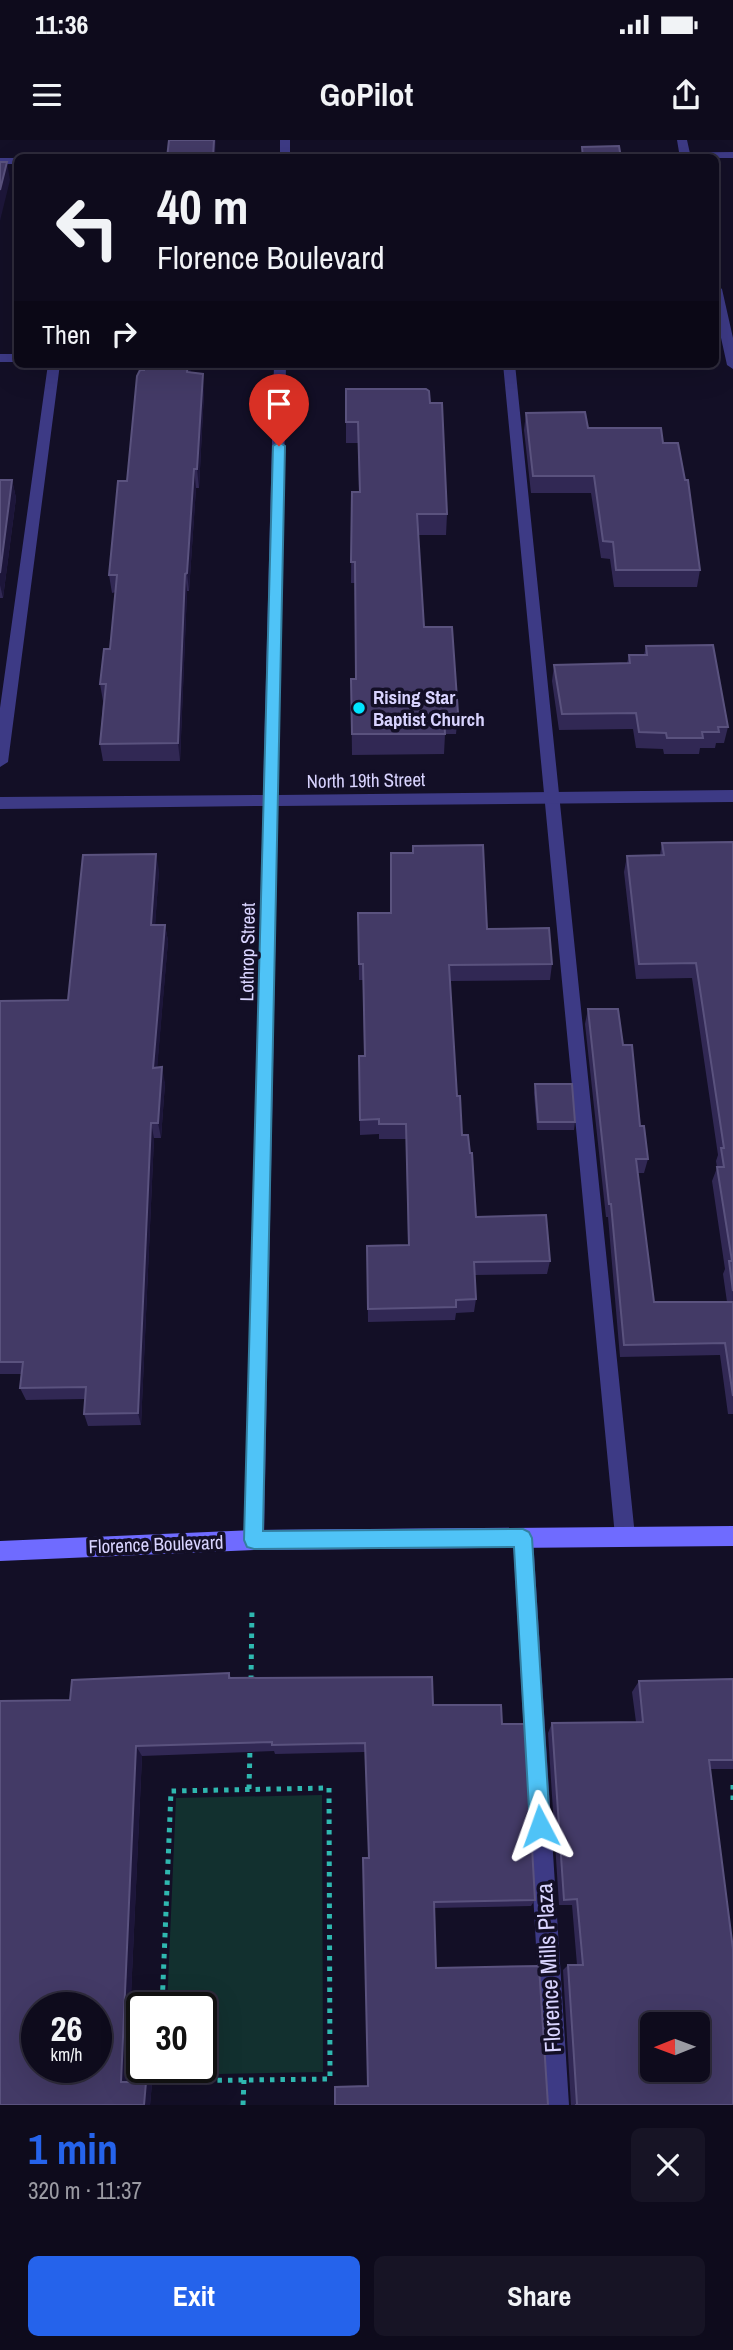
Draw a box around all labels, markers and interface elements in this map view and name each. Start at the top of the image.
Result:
text: 11:36 [35,7,88,42]
text: GoPilot [320,73,413,116]
icon: menu [28,76,66,114]
icon: share [667,76,705,114]
text: 40 m [157,173,249,239]
icon: left [42,182,133,273]
text: Florence Boulevard [157,236,385,279]
icon: right [105,315,143,353]
text: Then [42,317,91,352]
pin [249,374,309,446]
icon: arrive [260,385,298,423]
place label: Rising Star Baptist Church [373,684,485,732]
marker: Rising Star Baptist Church [351,700,367,716]
street label: North 19th Street [306,766,426,794]
street label: Lothrop Street [233,902,261,1002]
street label: Florence Boulevard [88,1529,224,1559]
position arrow [503,1789,577,1863]
street label: Florence Mills Plaza [528,1882,568,2054]
speed limit sign: 30 [126,1992,217,2083]
text: 26 [51,2005,82,2052]
north arrow [640,2012,710,2082]
map controls [640,2012,710,2082]
text: km/h [51,2042,83,2067]
text: 1 min [28,2121,118,2177]
button: close [631,2128,705,2202]
text: 320 m · 11:37 [28,2175,142,2206]
button: Exit [28,2256,360,2336]
button: Share [374,2256,705,2336]

